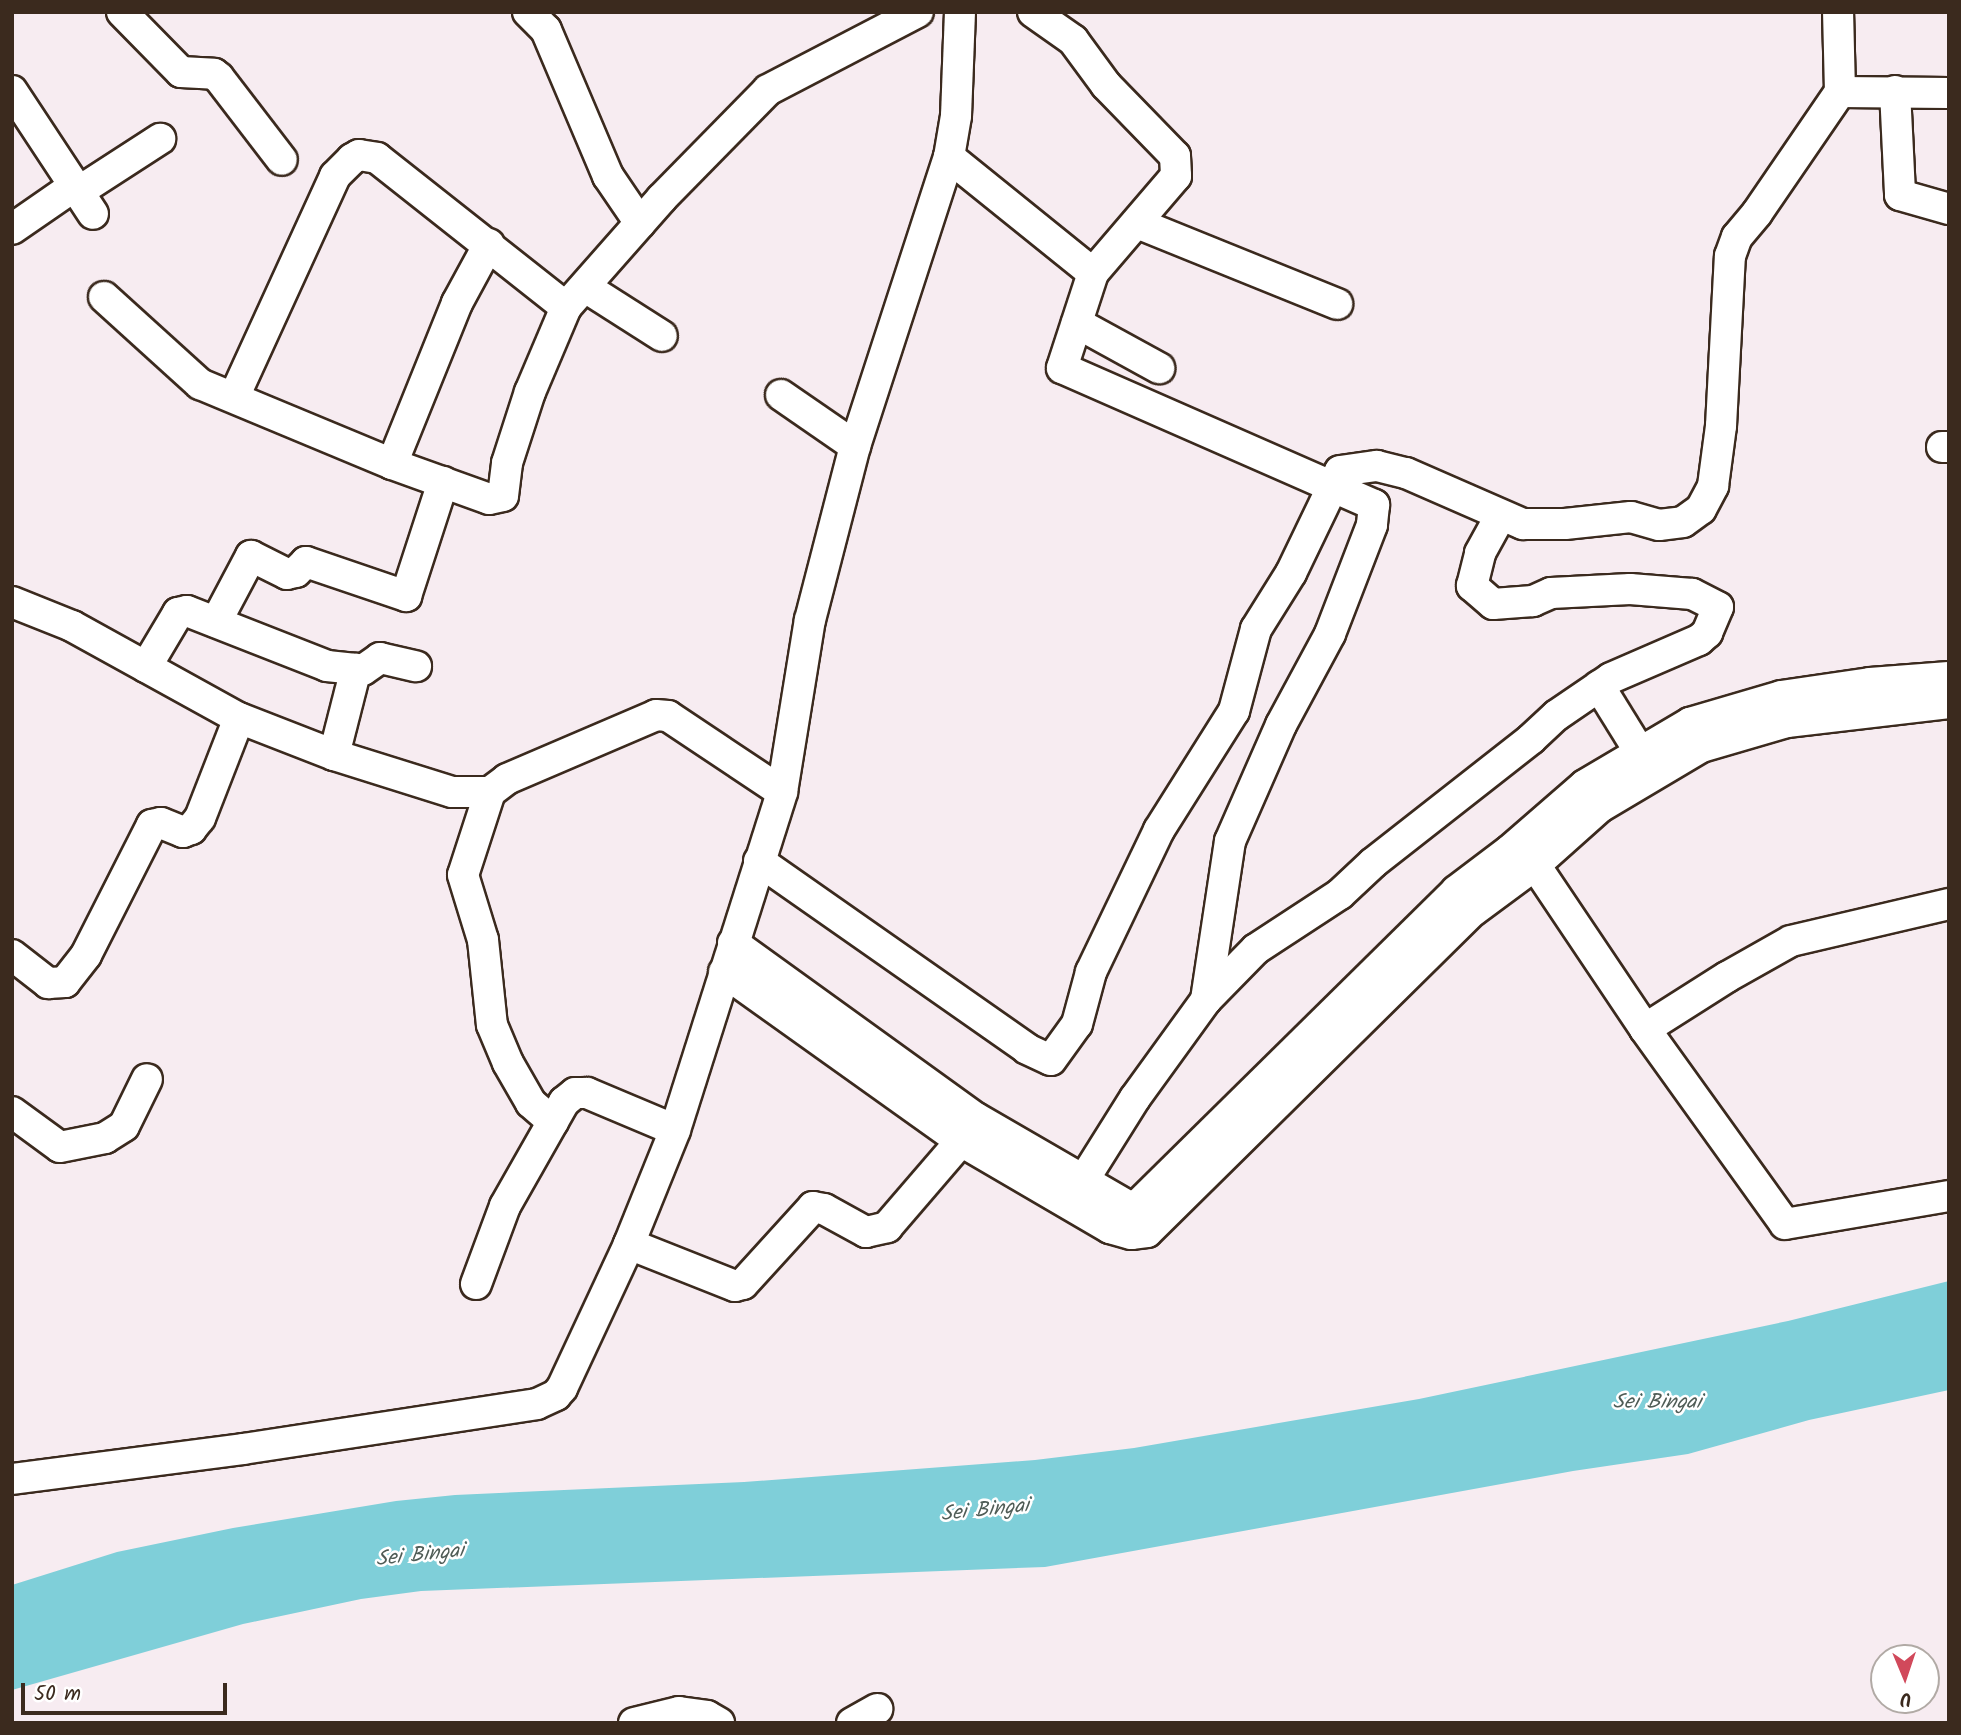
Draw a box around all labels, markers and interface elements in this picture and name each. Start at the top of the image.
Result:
water label: Sei Bingai [1613,1390,1701,1416]
water label: Sei Bingai [940,1494,1030,1528]
water label: Sei Bingai [375,1539,465,1573]
north arrow [1870,1644,1940,1714]
scale bar [24,1668,231,1712]
text: 50 m [34,1678,81,1711]
text: U [1899,1683,1912,1713]

